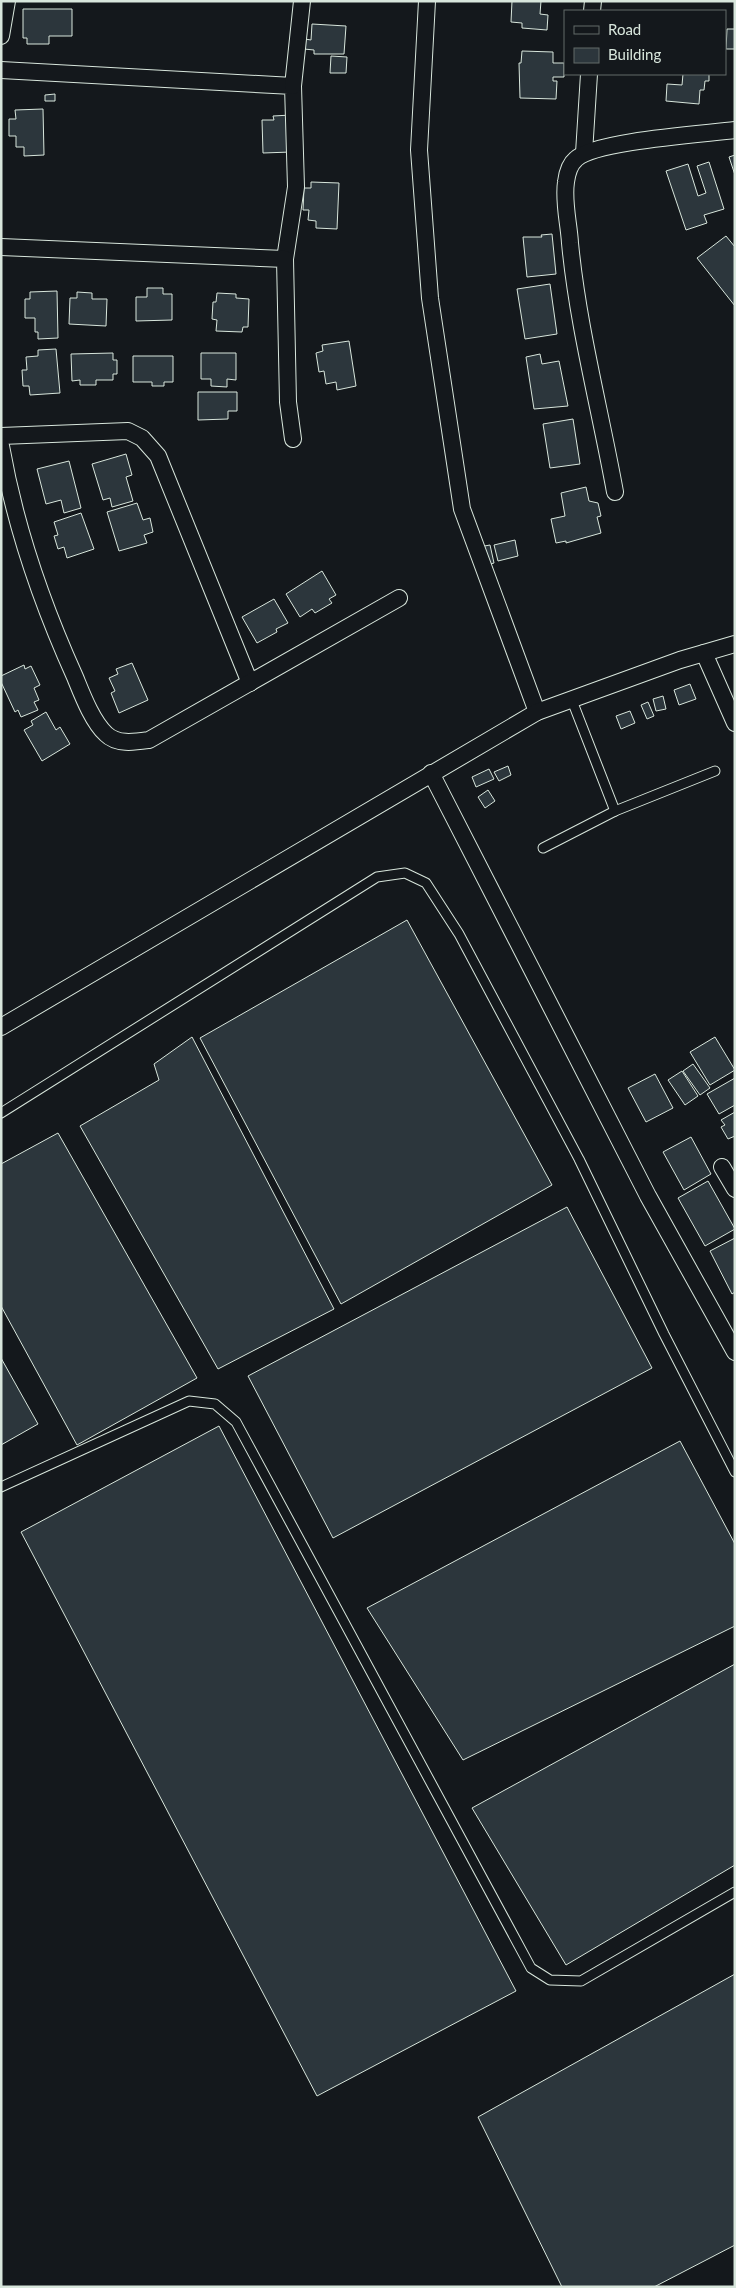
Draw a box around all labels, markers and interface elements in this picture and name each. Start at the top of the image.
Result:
legend [564,10,726,75]
text: Road [608,20,641,38]
text: Building [608,45,661,63]

